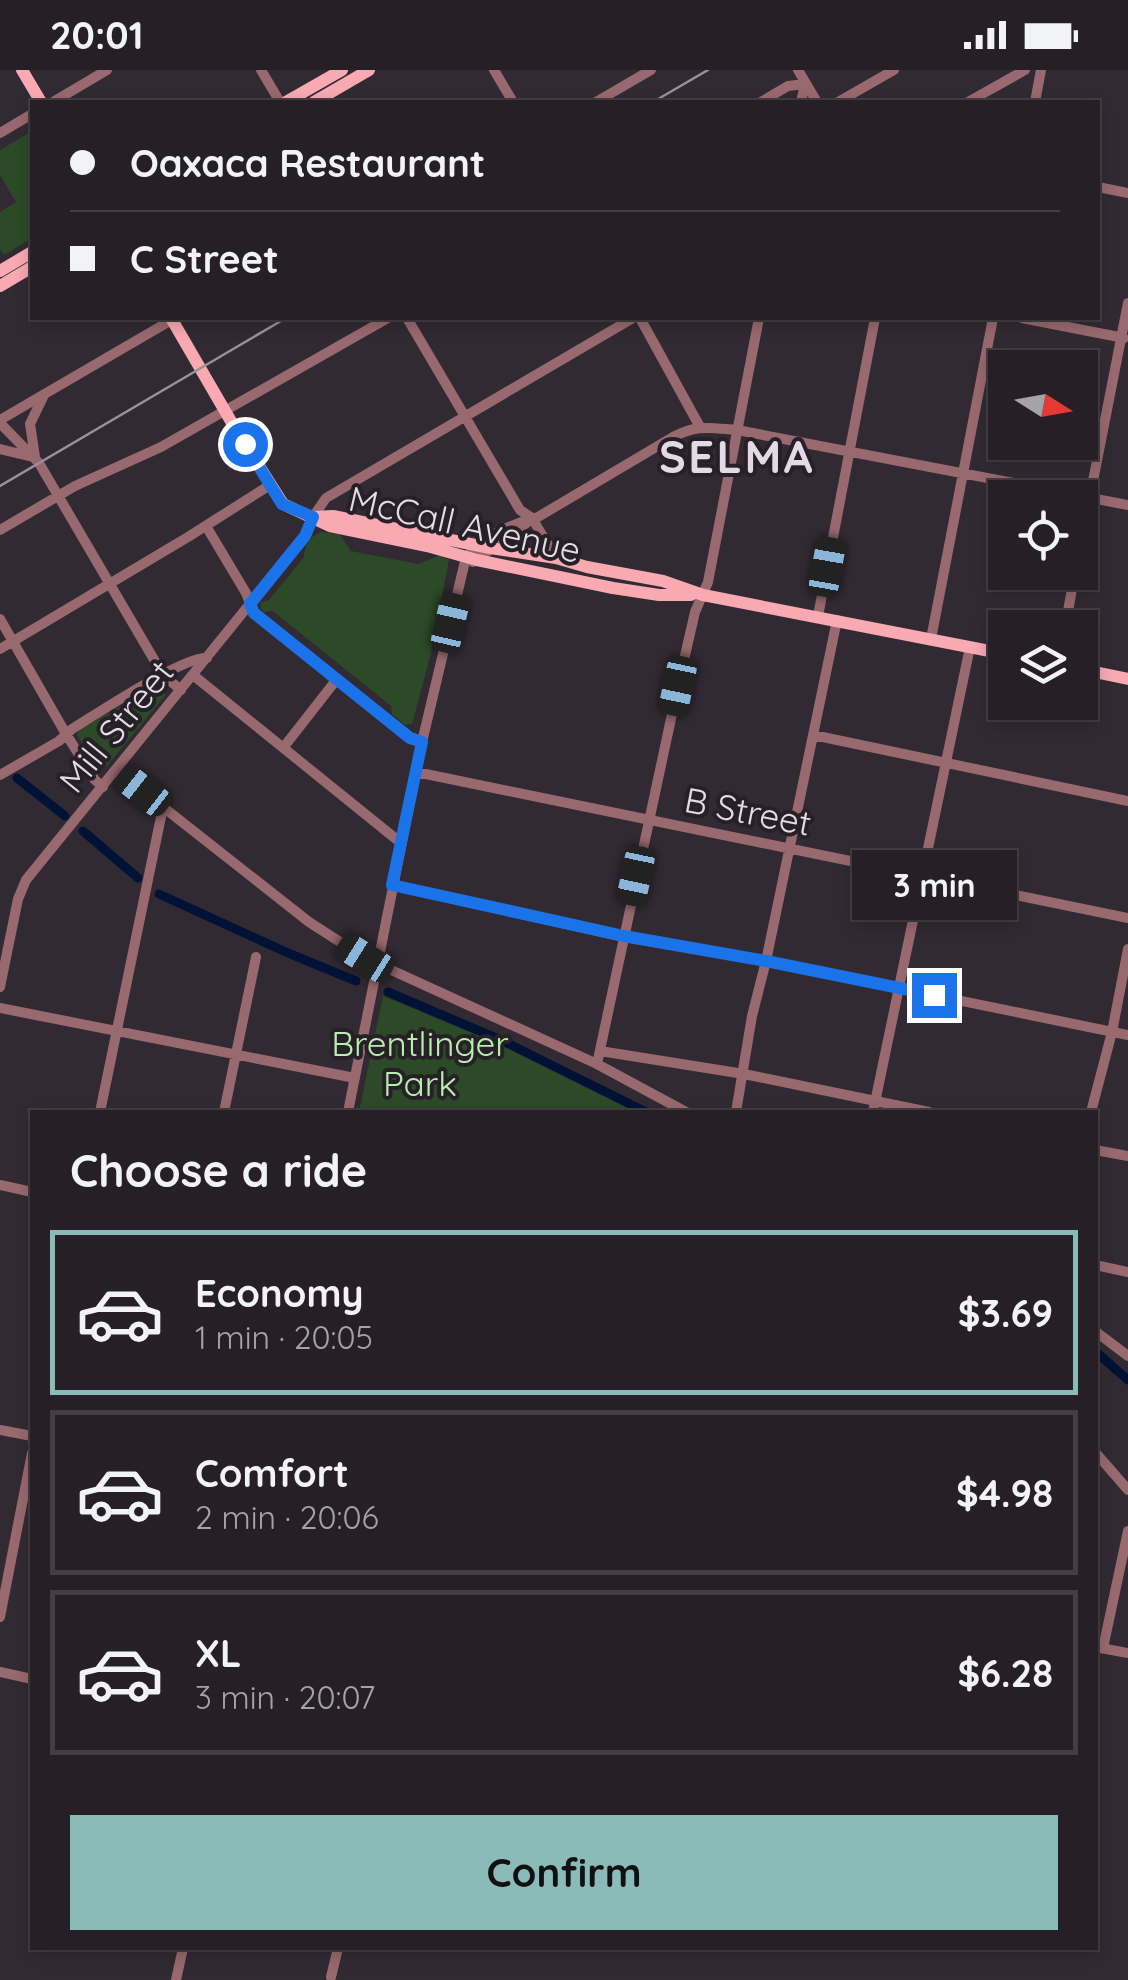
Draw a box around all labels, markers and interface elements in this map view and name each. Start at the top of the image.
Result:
text: 20:01 [50,11,143,59]
text: Oaxaca Restaurant [130,139,485,187]
text: C Street [130,235,279,283]
north arrow [988,350,1098,460]
map controls [988,350,1098,720]
route start [223,422,268,467]
district label: SELMA [659,428,815,484]
street label: McCall Avenue [345,476,585,572]
button: locate [988,480,1098,590]
car [807,535,847,599]
car [429,590,471,656]
button: layers [988,610,1098,720]
street label: Mill Street [49,651,183,801]
car [657,654,699,718]
car [110,761,176,821]
street label: B Street [681,777,815,845]
car [615,844,657,908]
callout: 3 min [852,850,1016,920]
text: 3 min [893,865,976,905]
car [332,929,398,987]
route end [912,973,957,1018]
park label: Brentlinger Park [331,1021,509,1105]
text: Choose a ride [70,1142,367,1198]
icon: car [75,1268,165,1358]
text: Economy [195,1269,364,1317]
text: $3.69 [958,1289,1053,1337]
text: 1 min · 20:05 [195,1317,373,1357]
icon: car [75,1448,165,1538]
text: Comfort [195,1449,349,1497]
text: $4.98 [956,1469,1053,1517]
text: 2 min · 20:06 [195,1497,379,1537]
icon: car [75,1628,165,1718]
text: XL [195,1629,241,1677]
text: $6.28 [957,1649,1053,1697]
text: 3 min · 20:07 [195,1677,375,1717]
button: Confirm [70,1815,1058,1930]

